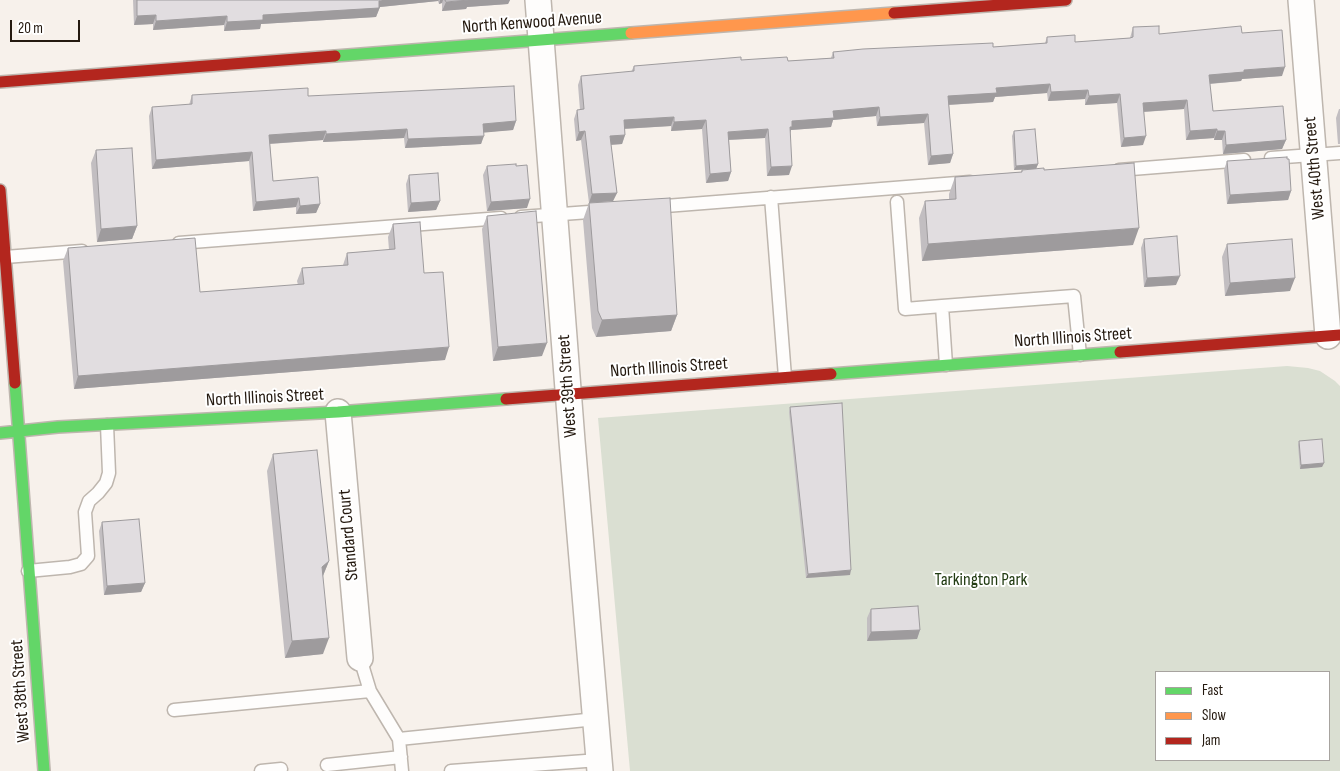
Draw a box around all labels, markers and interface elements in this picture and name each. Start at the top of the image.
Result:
street label: North Kenwood Avenue [461,7,603,39]
scale bar [12,10,82,42]
text: 20 m [18,19,43,38]
street label: West 40th Street [1300,116,1330,220]
street label: North Illinois Street [1013,323,1133,353]
street label: West 39th Street [554,334,582,438]
street label: North Illinois Street [609,353,729,383]
street label: North Illinois Street [206,384,324,412]
street label: Standard Court [334,488,364,582]
park label: Tarkington Park [935,569,1027,591]
street label: West 38th Street [7,639,35,743]
legend [1155,671,1330,761]
text: Fast [1202,681,1223,700]
text: Slow [1202,706,1226,725]
text: Jam [1202,731,1220,750]

